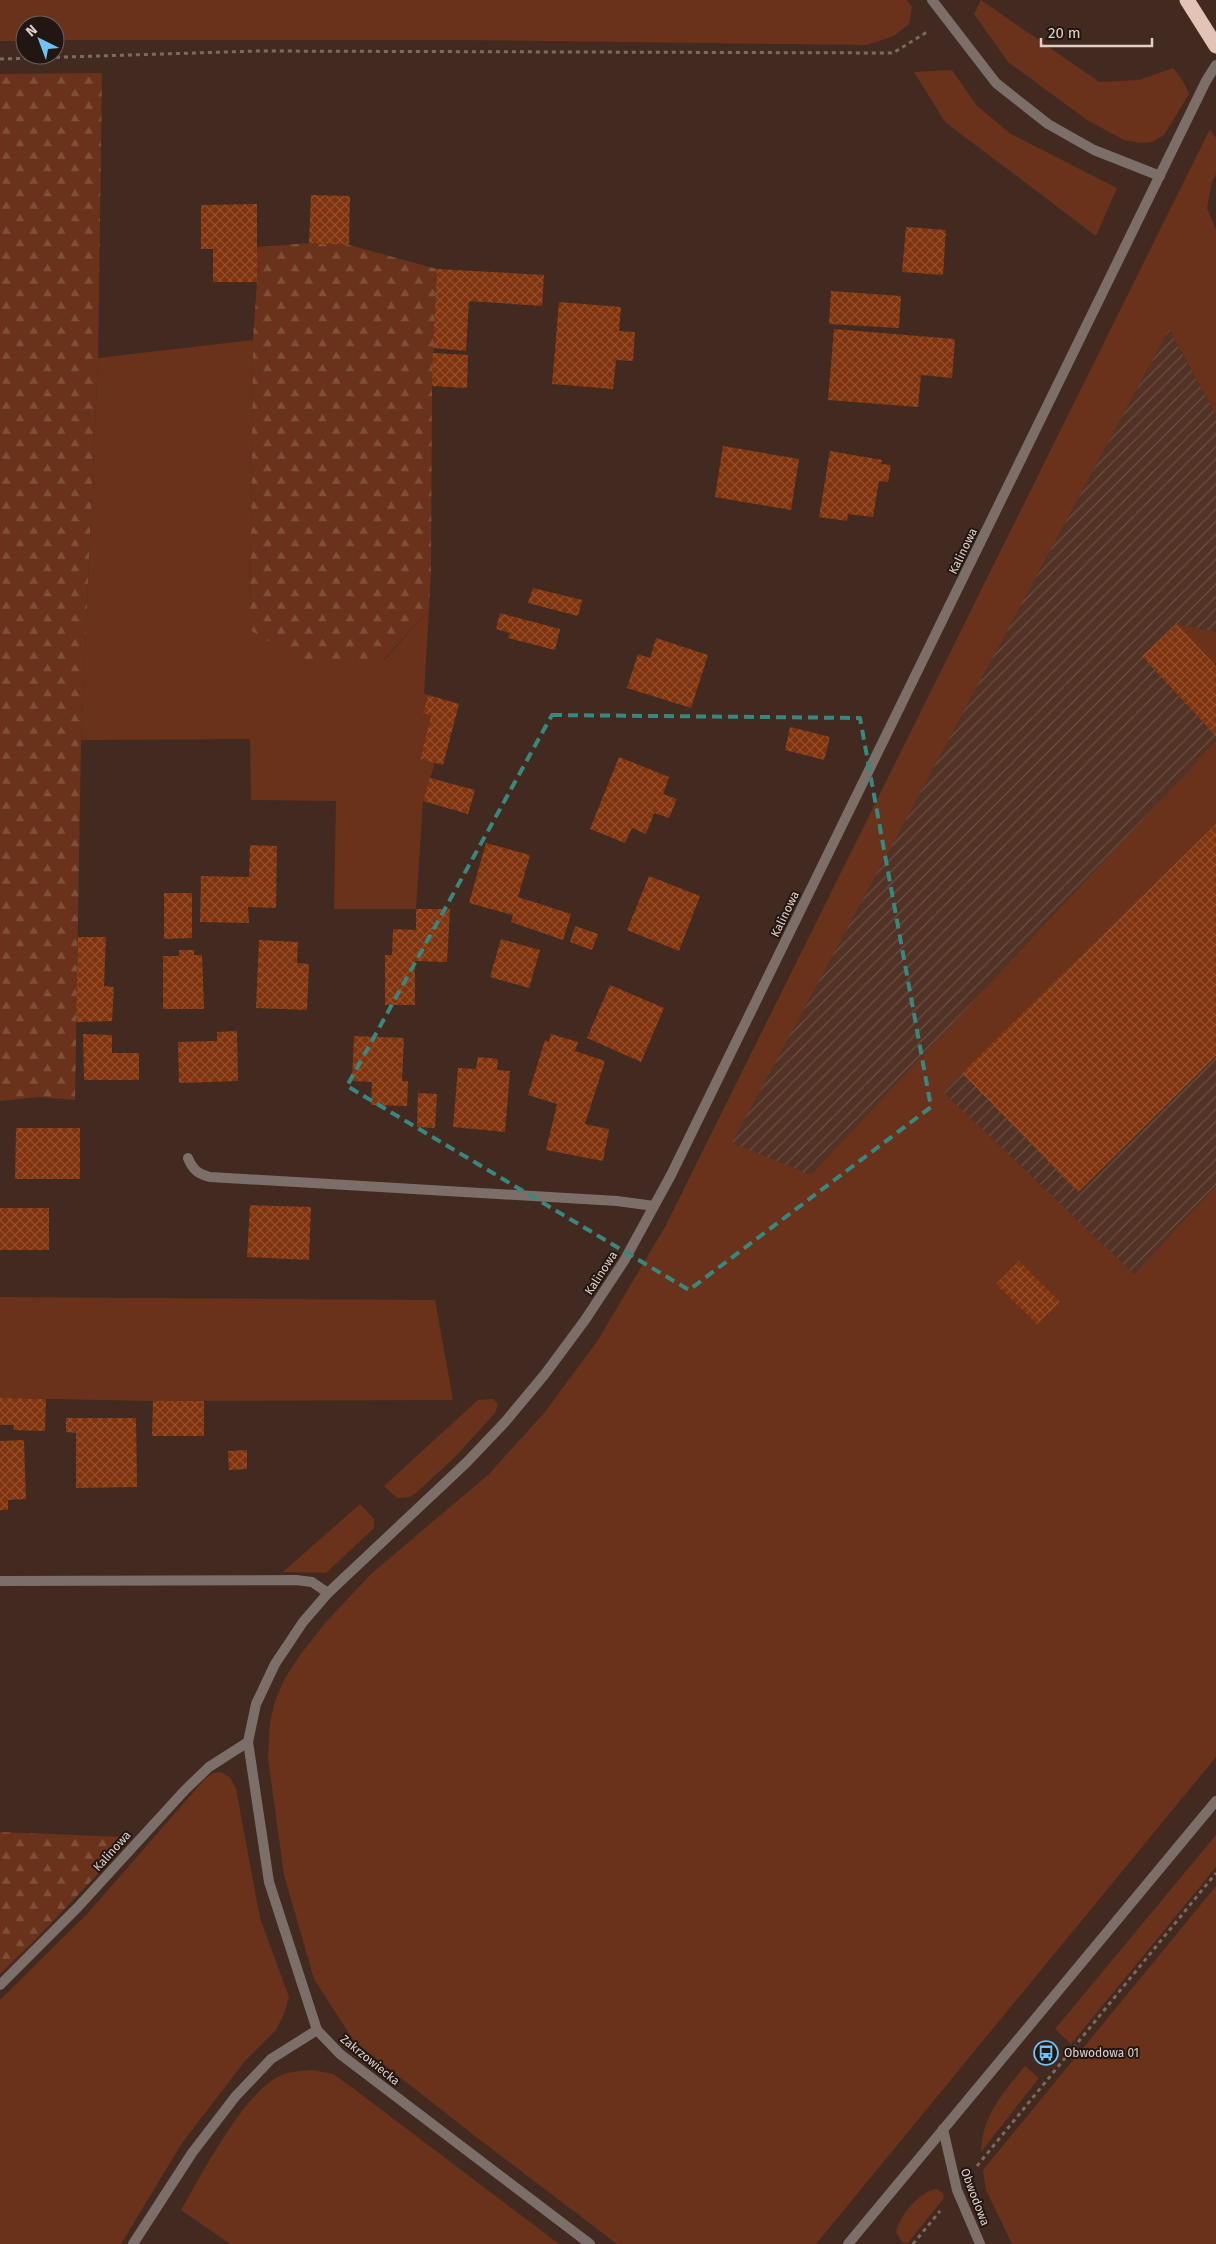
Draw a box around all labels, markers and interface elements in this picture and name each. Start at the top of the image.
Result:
north arrow [15,15,65,65]
scale bar [1041,15,1152,47]
text: N [22,21,41,40]
text: 20 m [1048,24,1081,42]
street label: Kalinowa [946,526,980,576]
street label: Kalinowa [768,889,802,939]
street label: Kalinowa [582,1249,620,1297]
street label: Kalinowa [90,1828,134,1874]
street label: Zakrzowiecka [338,2032,402,2088]
bus stop icon: Obwodowa 01 [1033,2040,1059,2066]
place label: Obwodowa 01 [1064,2046,1139,2060]
street label: Obwodowa [958,2166,992,2228]

